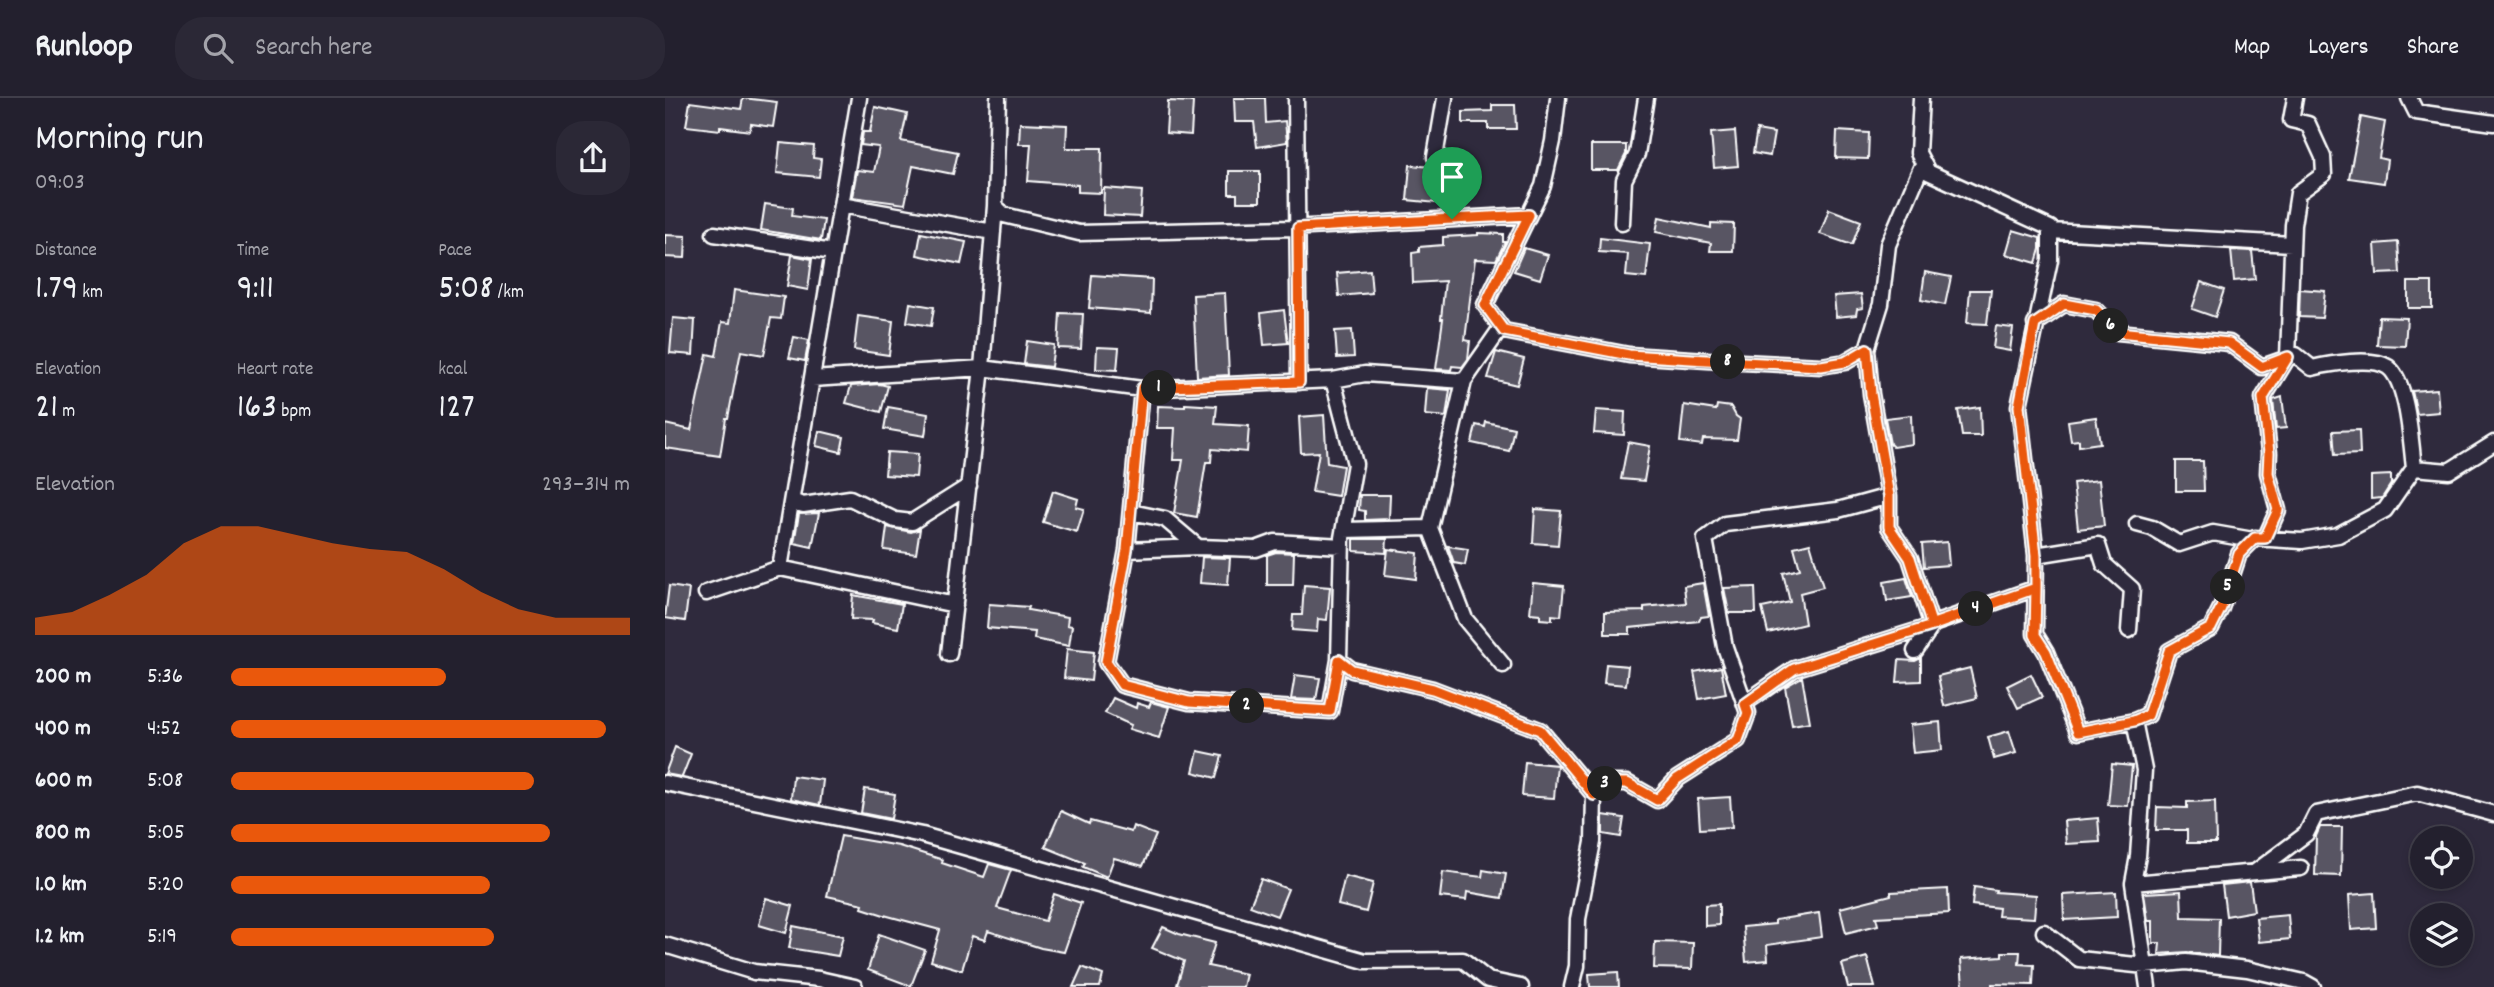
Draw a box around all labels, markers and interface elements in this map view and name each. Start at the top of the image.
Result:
search box [175,17,665,80]
text: Runloop [35,25,133,72]
icon: search [199,29,237,67]
text: Search here [255,30,372,67]
text: Map [2234,31,2270,65]
text: Layers [2308,31,2369,65]
text: Share [2407,31,2459,65]
text: Morning run [35,113,204,168]
button: share [556,121,630,195]
pin [1422,147,1482,219]
icon: arrive [1433,158,1471,196]
text: 09:03 [35,167,85,200]
text: Distance [35,238,97,265]
text: Time [237,238,269,265]
text: Pace [438,238,472,265]
text: 1.79 [35,265,78,315]
text: 9:11 [237,265,274,315]
text: 5:08 [438,265,493,315]
text: km [78,280,103,307]
text: /km [493,280,524,307]
pin: 6 [2093,308,2129,344]
text: 6 [2106,312,2115,339]
pin: 8 [1711,344,1745,380]
text: 8 [1724,348,1731,375]
text: Elevation [35,357,101,384]
text: Heart rate [237,357,313,384]
text: kcal [438,357,467,384]
pin: 1 [1141,370,1177,406]
text: 1 [1156,374,1161,401]
text: 21 [35,384,58,434]
text: 163 [237,384,277,434]
text: 127 [438,384,475,434]
text: m [58,399,75,426]
text: bpm [277,399,311,426]
text: Elevation [35,469,115,502]
text: 293–314 m [542,469,630,502]
pin: 5 [2211,570,2245,604]
text: 5 [2223,573,2232,600]
pin: 4 [1959,592,1993,626]
text: 4 [1972,595,1979,622]
text: 200 m [35,661,91,694]
text: 5:36 [147,661,183,694]
pin: 2 [1229,688,1265,724]
text: 2 [1242,692,1251,719]
text: 400 m [35,713,91,746]
text: 4:52 [147,713,181,746]
text: 600 m [35,765,92,798]
text: 5:08 [147,765,183,798]
pin: 3 [1587,766,1623,802]
text: 3 [1600,770,1609,797]
text: 800 m [35,817,90,850]
text: 5:05 [147,817,185,850]
map controls [2410,826,2473,966]
button: locate [2410,826,2473,889]
text: 1.0 km [35,869,87,902]
text: 5:20 [147,869,184,902]
button: layers [2410,903,2473,966]
text: 1.2 km [35,921,84,954]
text: 5:19 [147,921,177,954]

